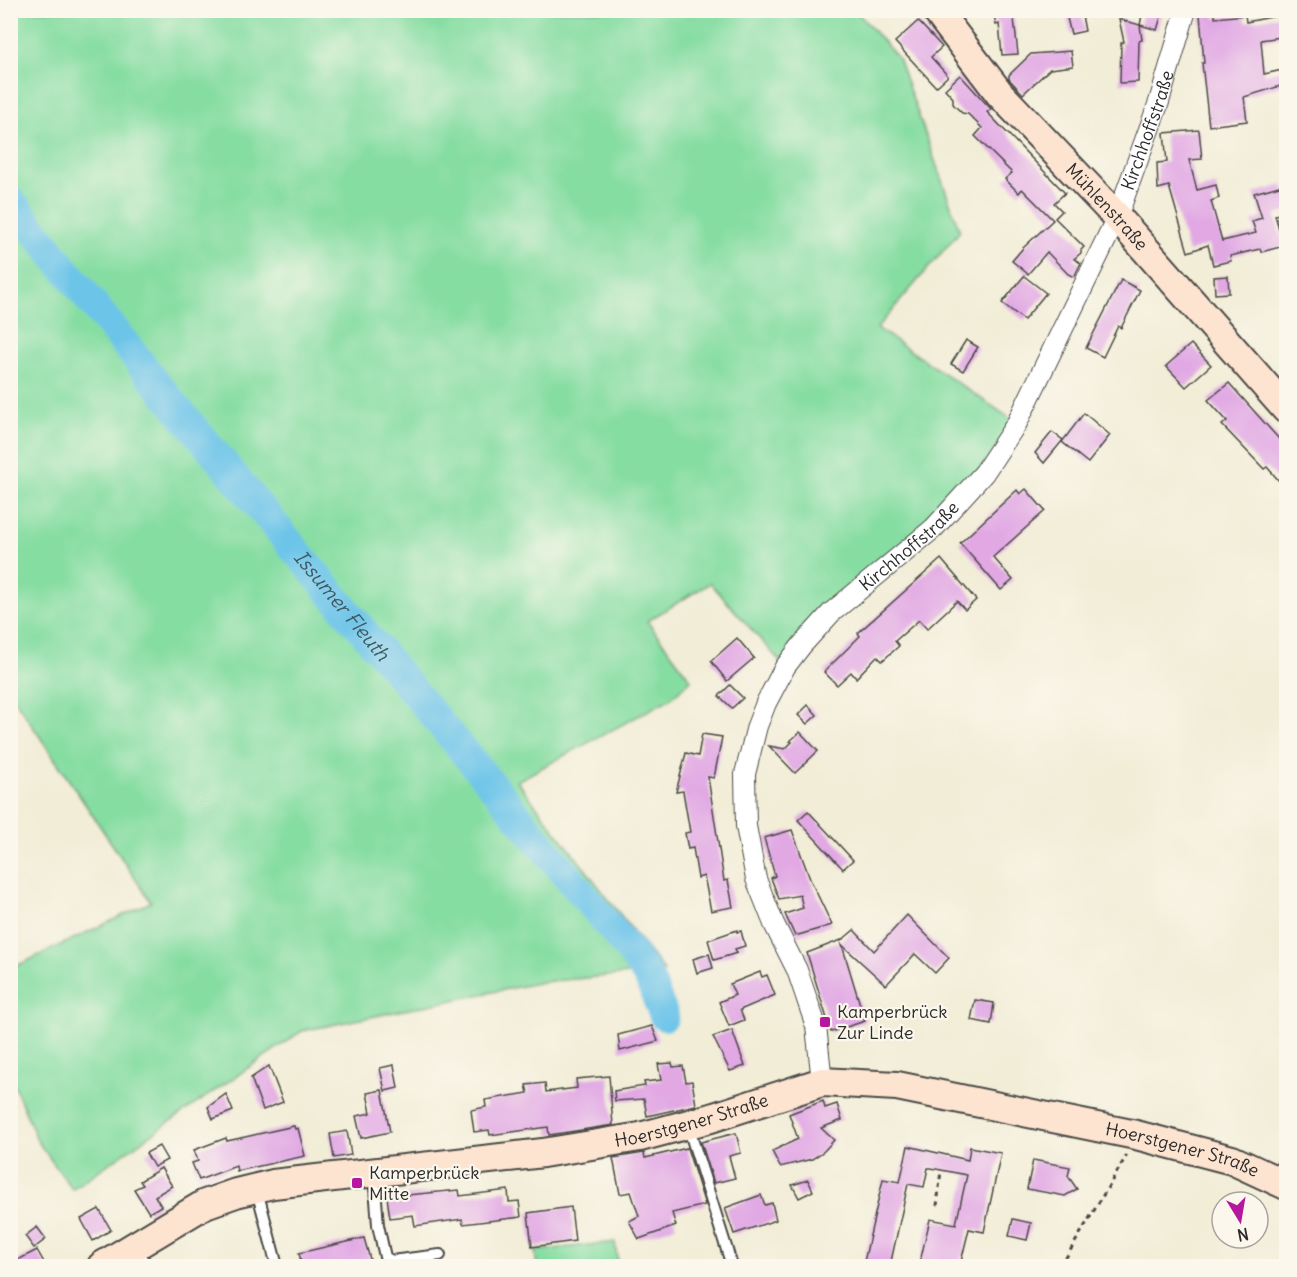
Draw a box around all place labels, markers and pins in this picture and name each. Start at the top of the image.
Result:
place label: Kamperbrück Zur Linde [837,1000,947,1044]
marker: Kamperbrück Zur Linde [818,1015,832,1029]
place label: Kamperbrück Mitte [369,1161,479,1205]
marker: Kamperbrück Mitte [350,1176,364,1190]

